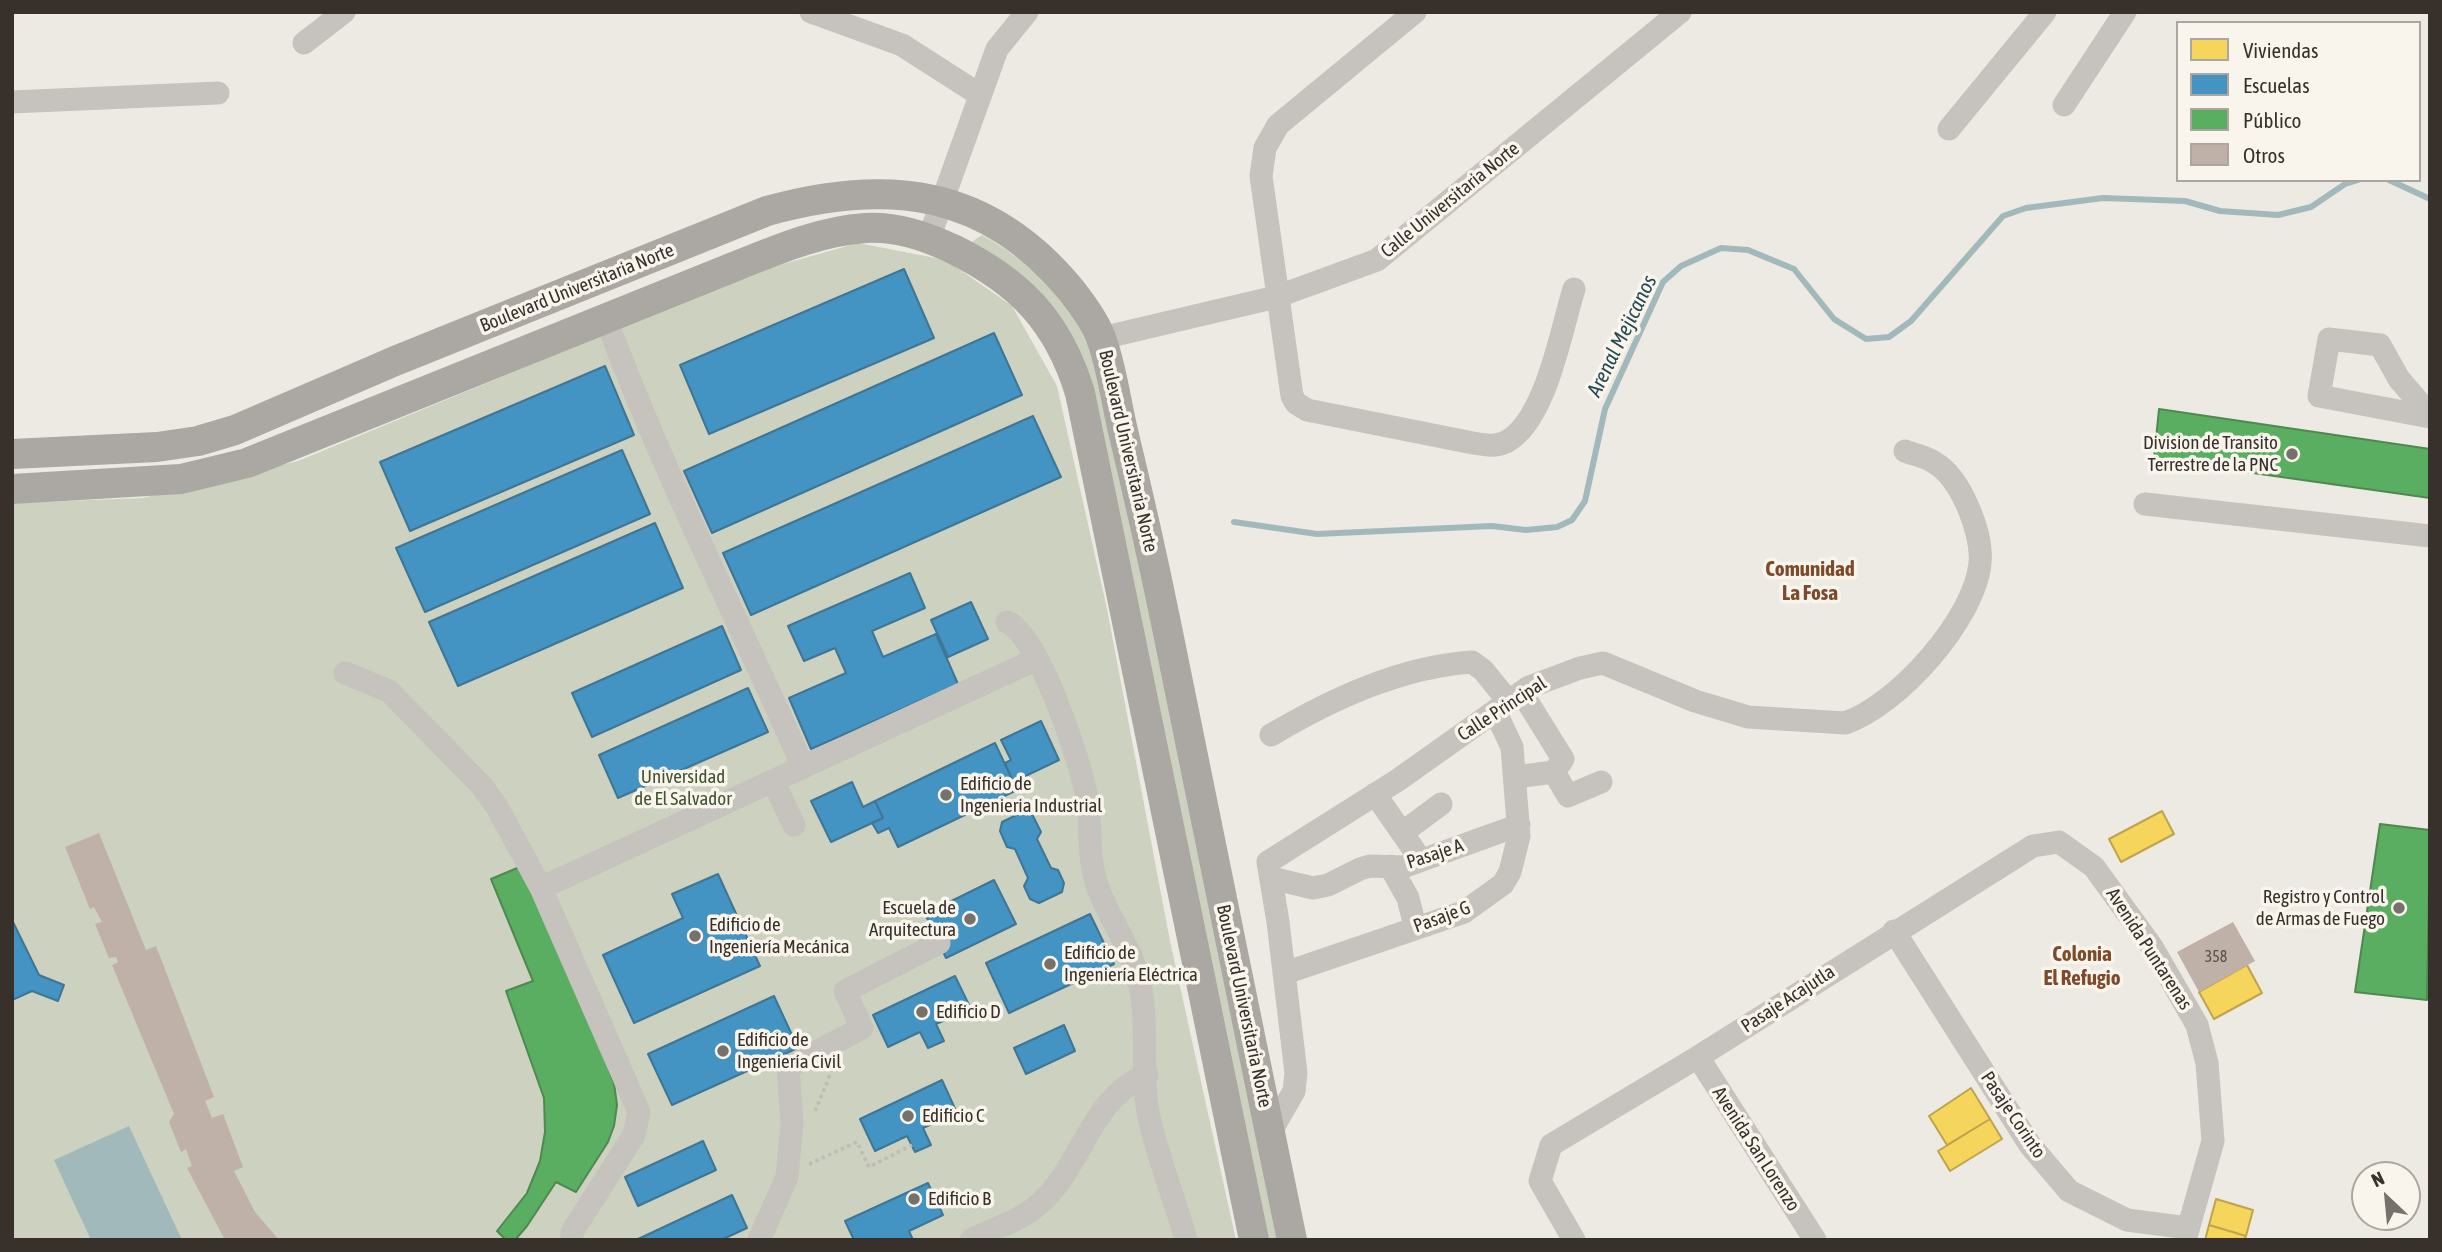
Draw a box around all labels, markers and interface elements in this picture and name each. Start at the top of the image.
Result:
legend [2176,21,2421,182]
text: Viviendas [2243,38,2318,62]
text: Escuelas [2243,73,2310,97]
text: Público [2243,108,2301,132]
street label: Calle Universitaria Norte [1376,137,1524,263]
text: Otros [2243,143,2285,167]
street label: Boulevard Universitaria Norte [477,239,677,337]
water label: Arenal Mejicanos [1582,271,1662,401]
street label: Boulevard Universitaria Norte [1094,348,1162,554]
place label: Division de Transito Terrestre de la PNC [2143,432,2278,476]
marker: Division de Transito Terrestre de la PNC [2284,446,2300,462]
district label: Comunidad La Fosa [1765,556,1855,606]
street label: Calle Principal [1453,672,1551,746]
park label: Universidad de El Salvador [634,766,732,810]
place label: Edificio de Ingenieria Industrial [960,773,1102,817]
marker: Edificio de Ingenieria Industrial [938,787,954,803]
street label: Pasaje A [1404,834,1466,874]
street label: Avenida Puntarenas [2101,884,2197,1014]
place label: Registro y Control de Armas de Fuego [2256,886,2385,930]
street label: Pasaje G [1410,896,1474,938]
place label: Escuela de Arquitectura [869,897,956,941]
marker: Registro y Control de Armas de Fuego [2391,900,2407,916]
street label: Boulevard Universitaria Norte [1211,902,1277,1110]
marker: Escuela de Arquitectura [962,911,978,927]
place label: Edificio de Ingeniería Mecánica [709,914,850,958]
marker: Edificio de Ingeniería Mecánica [687,928,703,944]
district label: Colonia El Refugio [2043,941,2121,991]
place label: Edificio de Ingeniería Eléctrica [1064,942,1198,986]
house number: 358 [2205,947,2227,967]
marker: Edificio de Ingeniería Eléctrica [1042,956,1058,972]
street label: Pasaje Acajutla [1737,960,1839,1038]
place label: Edificio D [936,1001,1001,1023]
marker: Edificio D [914,1004,930,1020]
place label: Edificio de Ingeniería Civil [737,1029,841,1073]
marker: Edificio de Ingeniería Civil [715,1043,731,1059]
street label: Pasaje Corinto [1976,1067,2050,1163]
street label: Avenida San Lorenzo [1707,1083,1805,1215]
place label: Edificio C [922,1105,985,1127]
marker: Edificio C [900,1108,916,1124]
north arrow [2351,1161,2421,1231]
text: N [2368,1167,2388,1191]
place label: Edificio B [928,1188,991,1210]
marker: Edificio B [906,1191,922,1207]

